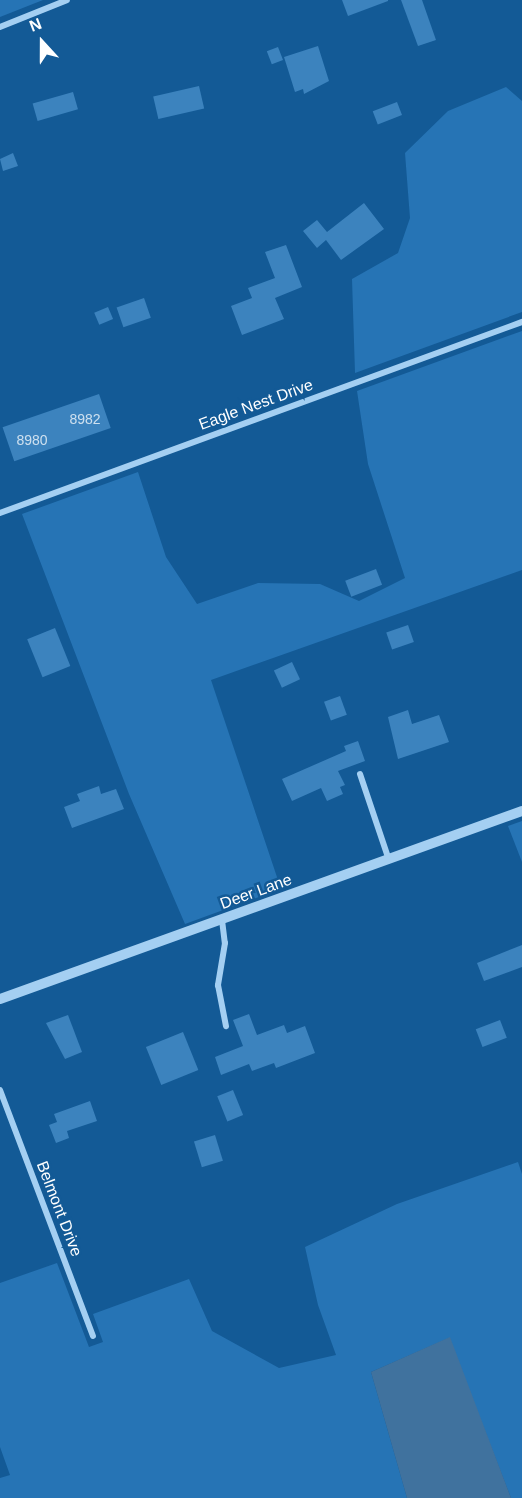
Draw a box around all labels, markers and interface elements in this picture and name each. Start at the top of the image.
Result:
north arrow [12,12,72,72]
text: N [27,15,44,35]
street label: Eagle Nest Drive [196,375,316,435]
house number: 8982 [69,411,101,427]
house number: 8980 [16,432,48,448]
street label: Deer Lane [218,870,294,914]
street label: Belmont Drive [32,1159,86,1259]

